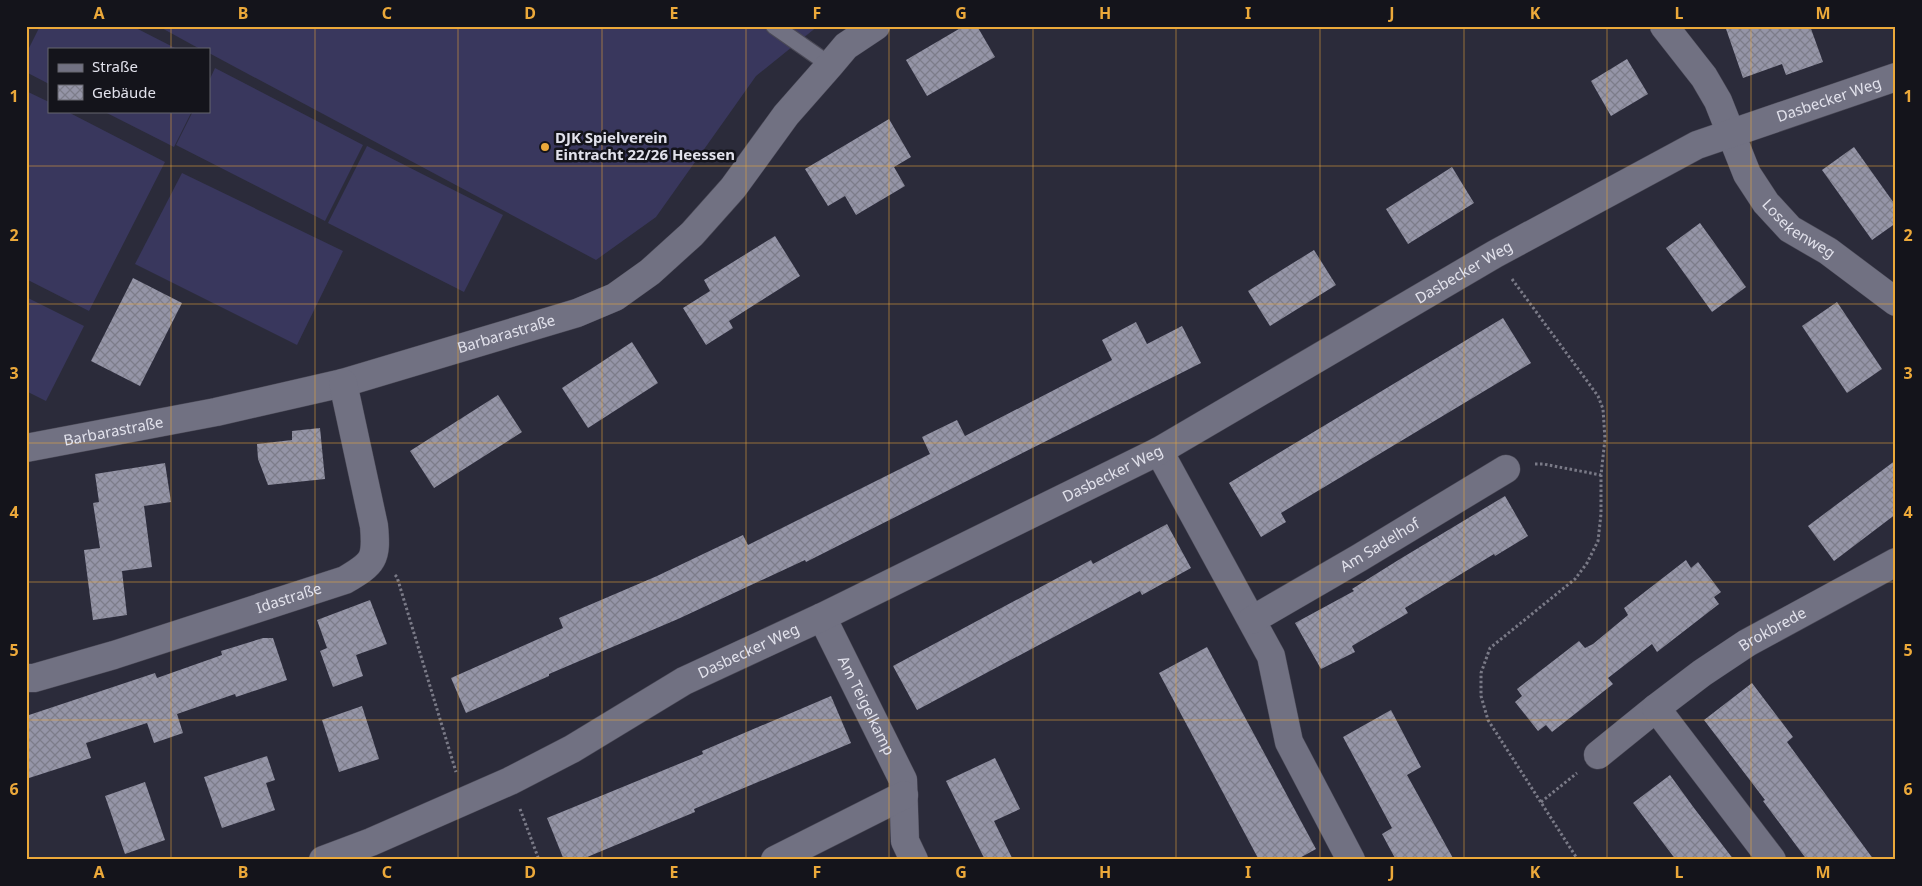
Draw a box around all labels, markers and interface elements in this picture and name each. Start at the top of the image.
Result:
text: A [93,2,105,24]
text: B [238,2,248,24]
text: C [382,2,392,24]
text: D [524,2,536,24]
text: E [670,2,679,24]
text: F [813,2,821,24]
text: G [955,2,967,24]
text: H [1099,2,1111,24]
text: I [1245,2,1251,24]
text: J [1387,2,1395,24]
text: K [1530,2,1541,24]
text: L [1675,2,1684,24]
text: M [1815,2,1831,24]
legend [48,48,210,112]
text: Straße [92,56,138,76]
street label: Dasbecker Weg [1774,72,1884,126]
text: Gebäude [92,82,156,102]
text: 1 [9,85,19,107]
text: 1 [1903,85,1913,107]
place label: DJK Spielverein Eintracht 22/26 Heessen [555,127,735,164]
marker: DJK Spielverein Eintracht 22/26 Heessen [539,141,551,153]
street label: Losekenweg [1758,194,1840,262]
text: 2 [9,224,19,246]
text: 2 [1903,224,1913,246]
street label: Dasbecker Weg [1411,235,1516,308]
street label: Barbarastraße [455,309,557,357]
text: 3 [9,362,19,384]
text: 3 [1903,362,1913,384]
street label: Barbarastraße [62,411,165,450]
street label: Dasbecker Weg [1059,440,1166,506]
text: 4 [9,501,19,523]
text: 4 [1903,501,1913,523]
street label: Am Sadelhof [1336,512,1423,576]
street label: Idastraße [253,577,324,617]
street label: Brokbrede [1734,602,1809,655]
street label: Dasbecker Weg [694,618,802,682]
text: 5 [9,639,19,661]
text: 5 [1903,639,1913,661]
street label: Am Teigelkamp [834,652,900,758]
text: 6 [9,778,19,800]
text: 6 [1903,778,1913,800]
text: A [93,861,105,883]
text: B [238,861,248,883]
text: C [382,861,392,883]
text: D [524,861,536,883]
text: E [670,861,679,883]
text: F [813,861,821,883]
text: G [955,861,967,883]
text: H [1099,861,1111,883]
text: I [1245,861,1251,883]
text: J [1387,861,1395,883]
text: K [1530,861,1541,883]
text: L [1675,861,1684,883]
text: M [1815,861,1831,883]

